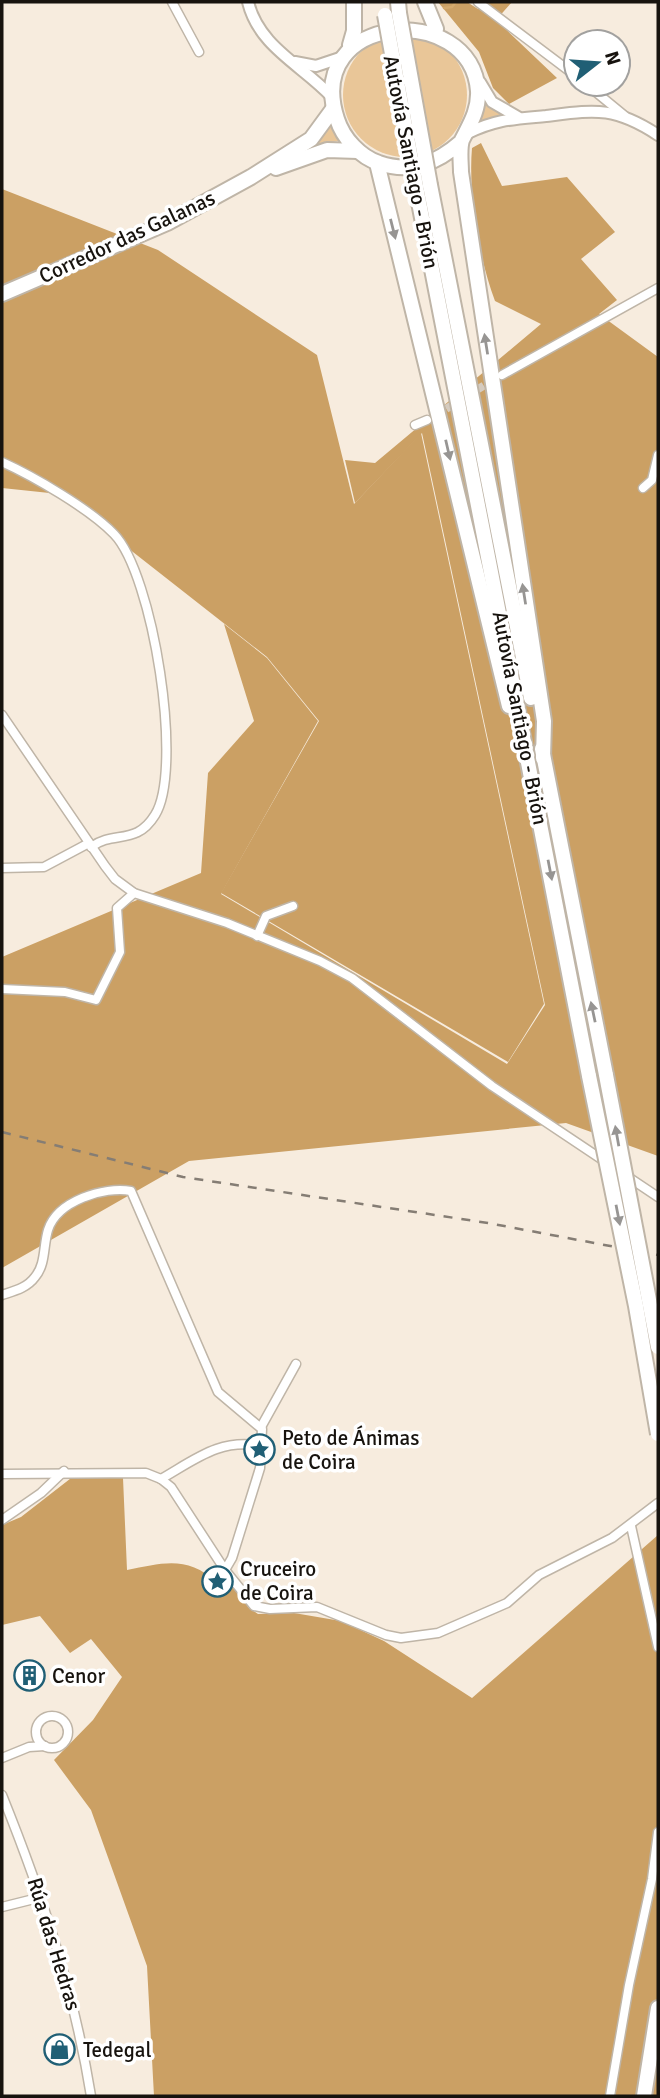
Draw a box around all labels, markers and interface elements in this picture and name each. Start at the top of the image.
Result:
north arrow [562,28,632,98]
text: N [599,48,626,68]
street label: Autovía Santiago - Brión [378,53,444,271]
street label: Corredor das Galanas [35,185,219,289]
one-way arrow [388,218,399,240]
one-way arrow [480,333,491,355]
one-way arrow [443,439,454,461]
one-way arrow [518,582,529,604]
street label: Autovía Santiago - Brión [487,609,553,827]
one-way arrow [545,859,556,881]
one-way arrow [587,1001,598,1023]
one-way arrow [611,1125,622,1147]
one-way arrow [612,1204,623,1226]
place label: Peto de Ánimas de Coira [282,1425,419,1475]
place icon: Peto de Ánimas de Coira [242,1433,276,1467]
place label: Cruceiro de Coira [240,1556,316,1606]
place icon: Cruceiro de Coira [200,1564,234,1598]
building icon: Cenor [12,1659,46,1693]
place label: Cenor [52,1663,105,1689]
street label: Rúa das Hedras [21,1874,87,2014]
shop icon: Tedegal [43,2033,77,2067]
place label: Tedegal [83,2037,152,2063]

